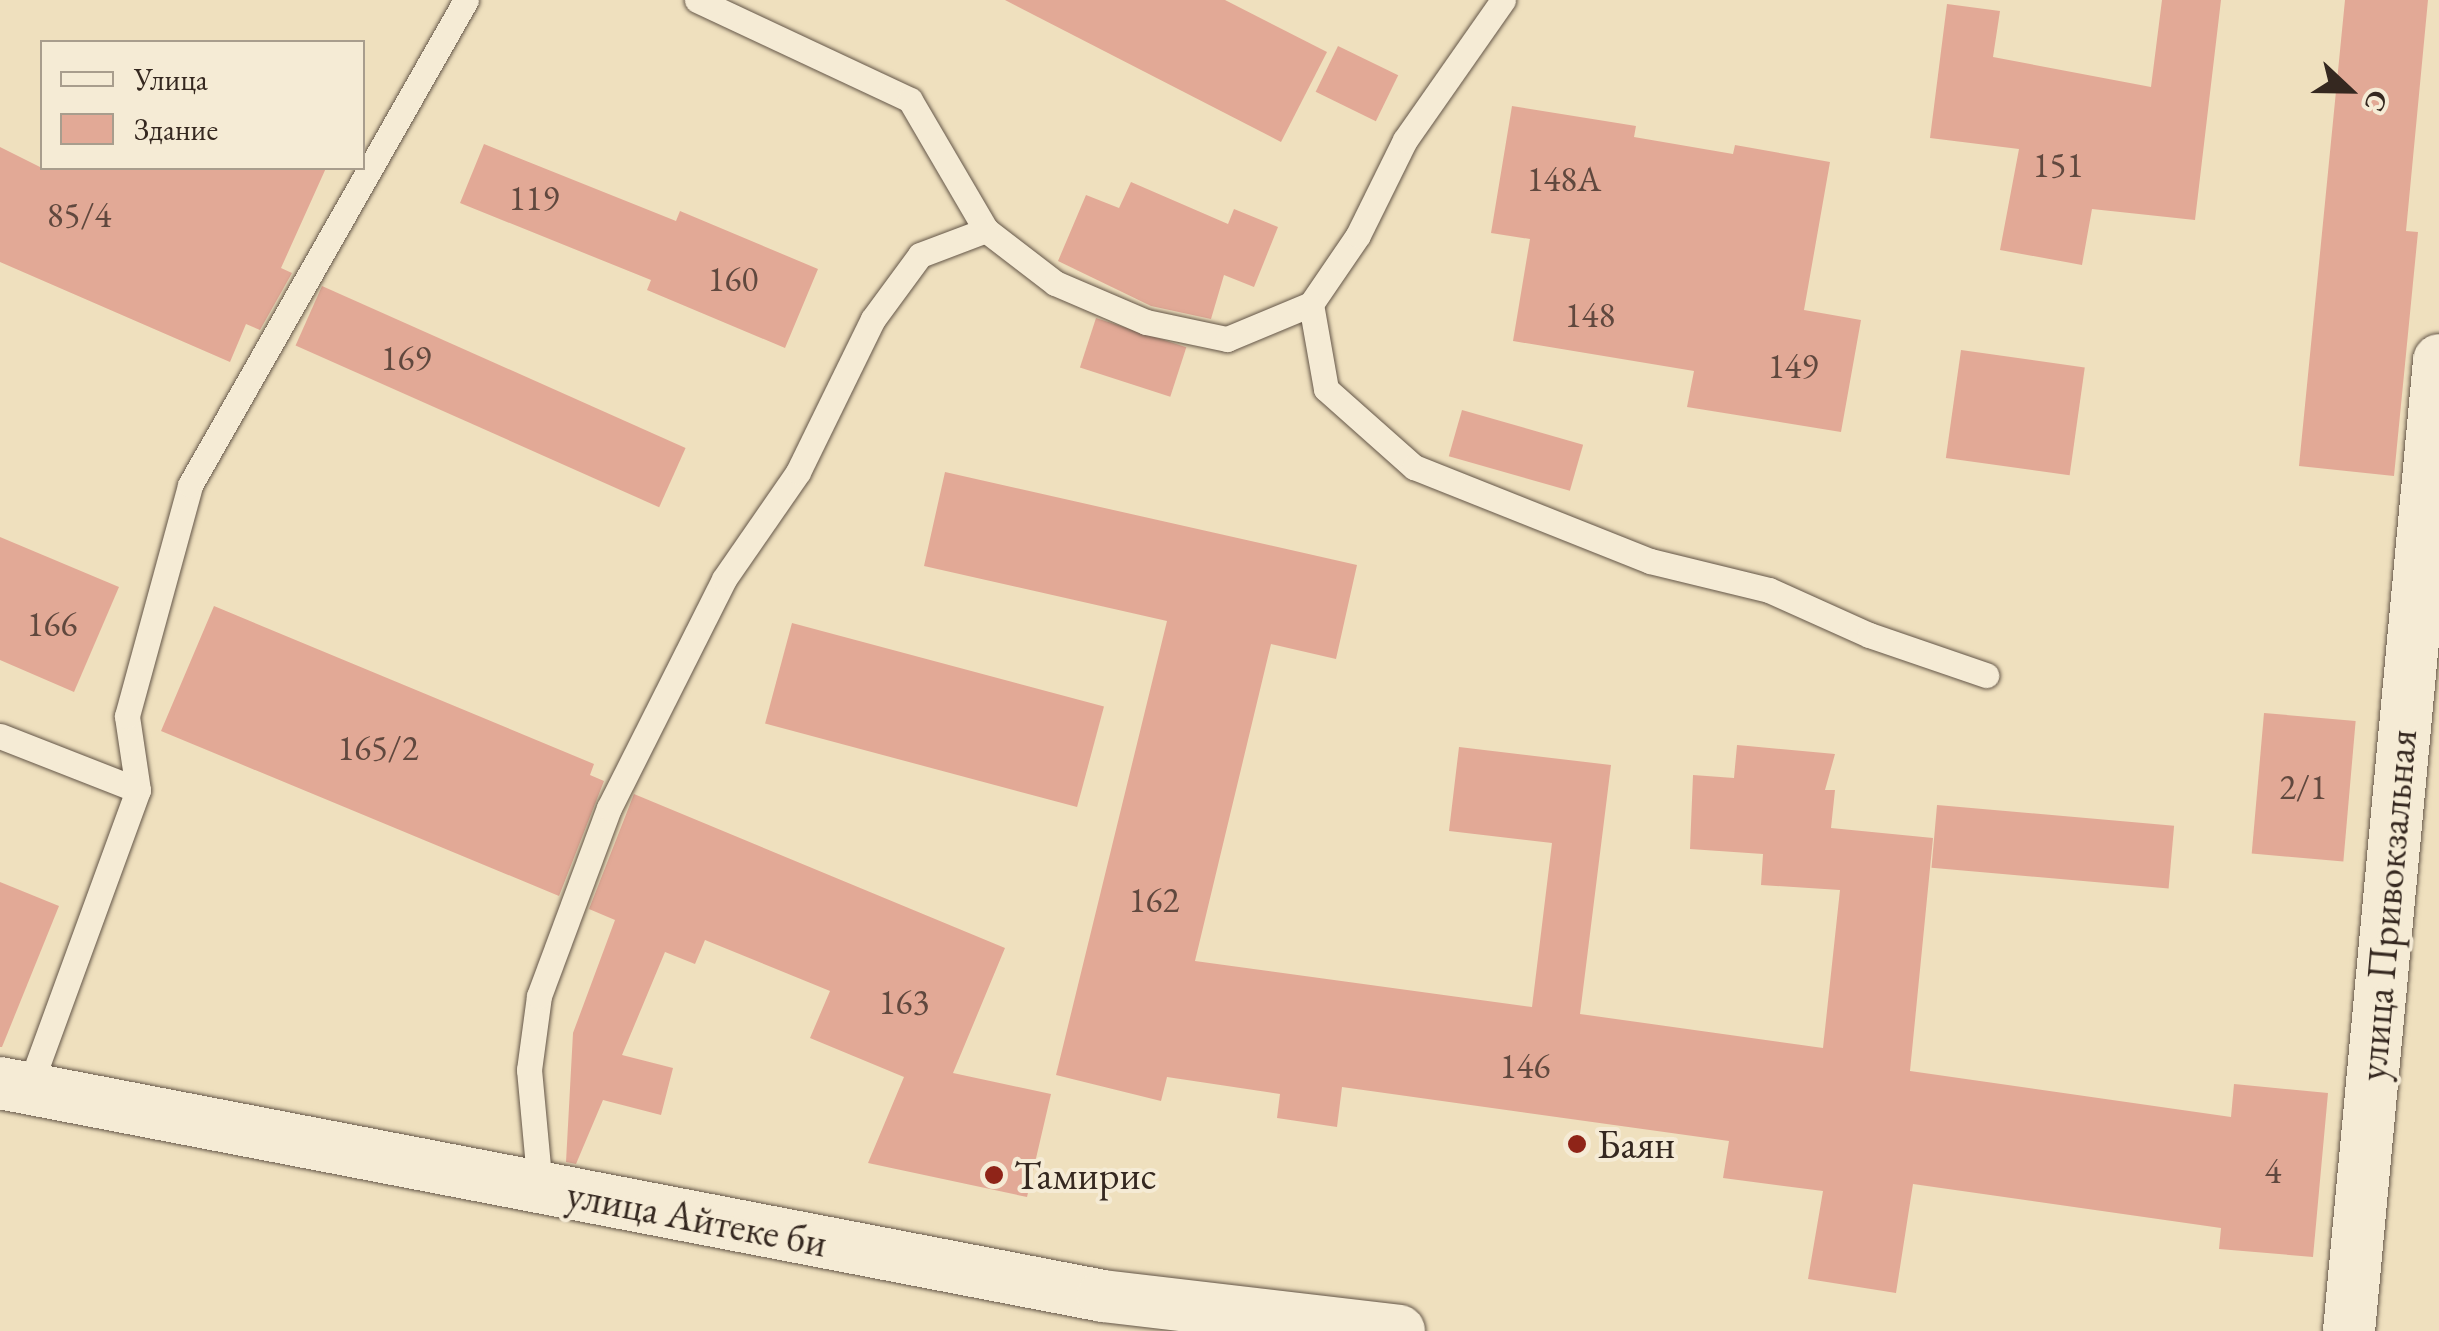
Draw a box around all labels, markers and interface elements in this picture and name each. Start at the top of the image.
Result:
legend [40,40,365,170]
north arrow [2299,40,2399,140]
text: Улица [134,60,208,99]
text: С [2356,85,2397,117]
text: Здание [134,110,218,149]
house number: 151 [2033,144,2083,186]
house number: 148А [1527,158,1601,200]
house number: 119 [509,177,559,219]
house number: 85/4 [47,194,111,236]
house number: 160 [708,258,758,300]
house number: 148 [1565,294,1615,336]
house number: 169 [381,337,431,379]
house number: 149 [1768,345,1818,387]
house number: 166 [27,603,77,645]
house number: 165/2 [337,727,419,769]
street label: улица Привокзальная [2348,727,2426,1083]
house number: 2/1 [2279,766,2327,808]
house number: 162 [1129,879,1179,921]
house number: 163 [879,981,929,1023]
house number: 146 [1500,1045,1550,1087]
place label: Баян [1597,1120,1675,1168]
marker: Баян [1566,1133,1588,1155]
house number: 4 [2265,1150,2281,1192]
place label: Тамирис [1014,1151,1157,1199]
marker: Тамирис [983,1164,1005,1186]
street label: улица Айтеке би [563,1169,831,1267]

